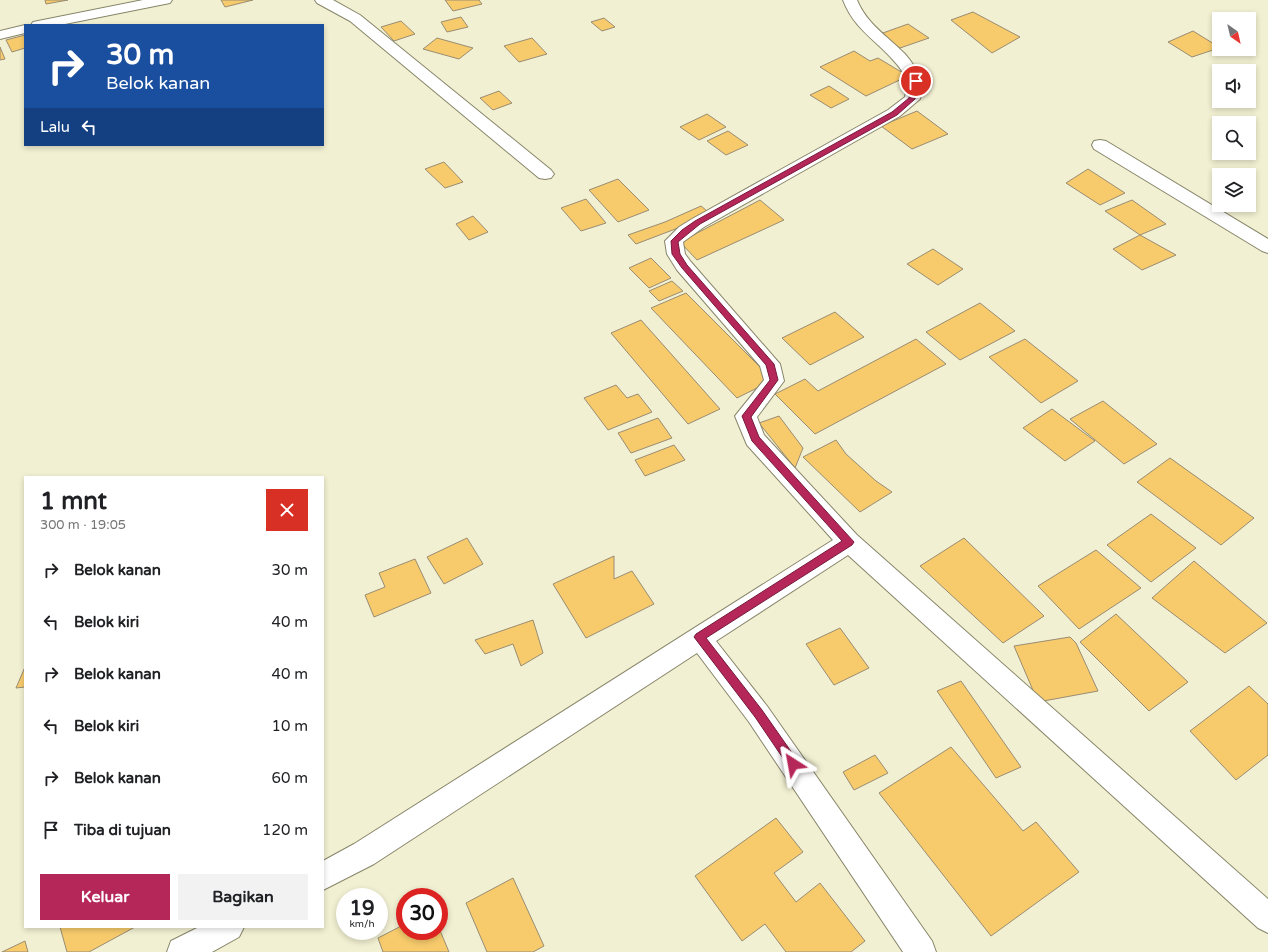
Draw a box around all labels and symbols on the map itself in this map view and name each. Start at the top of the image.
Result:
north arrow [1212,12,1256,56]
pin [899,64,933,98]
position arrow [772,743,814,785]
speed limit sign: 30 [396,888,448,940]

